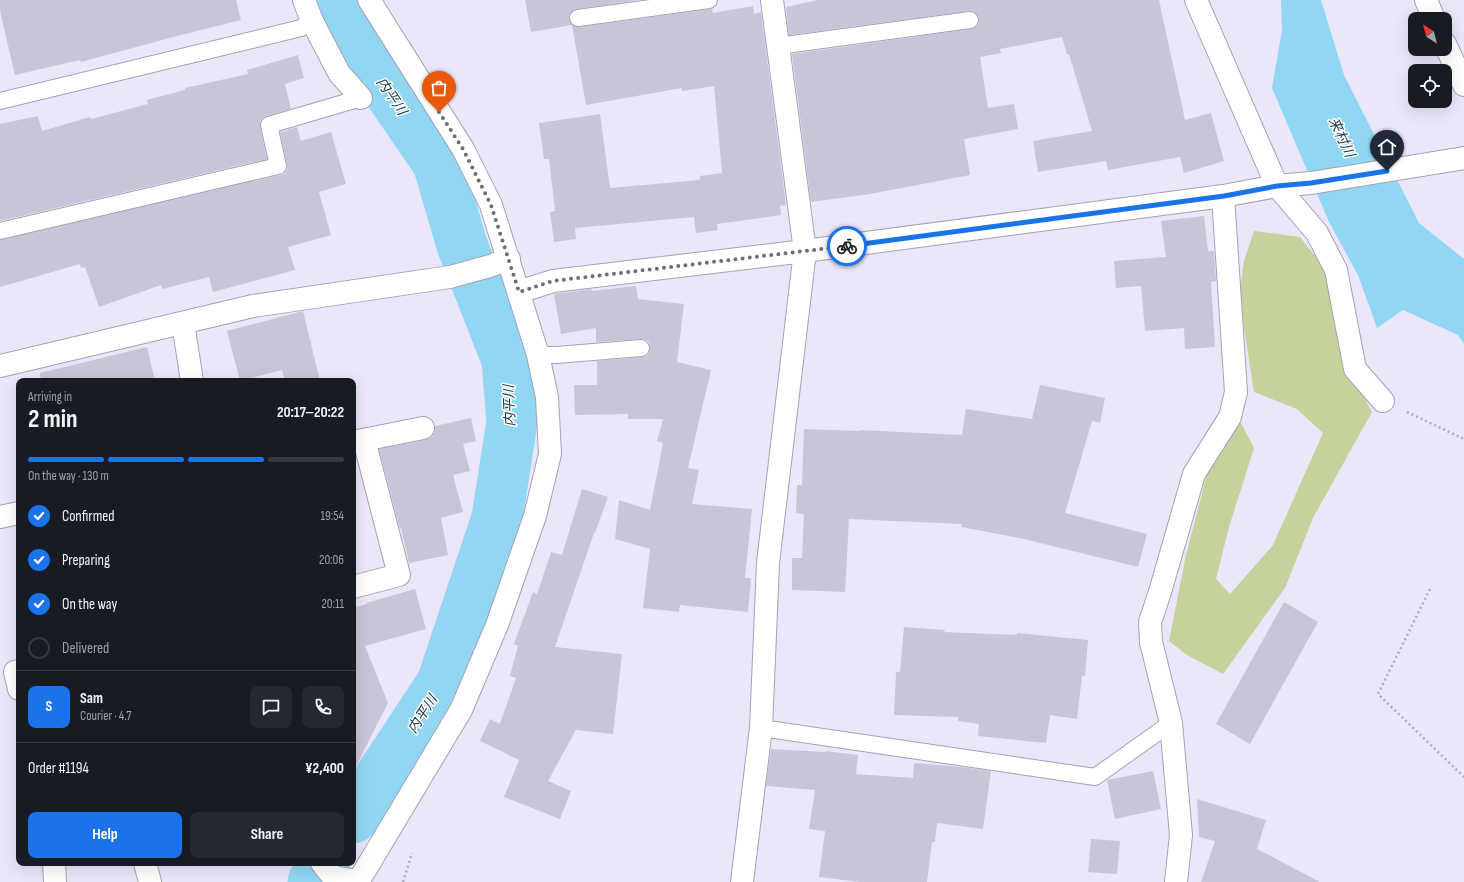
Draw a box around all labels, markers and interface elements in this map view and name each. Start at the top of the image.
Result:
north arrow [1408,12,1452,56]
map controls [1408,12,1452,108]
button: locate [1408,64,1452,108]
pin [422,71,456,112]
water label: 内平川 [373,74,411,120]
icon: bag [428,77,450,99]
water label: 来村川 [1325,115,1359,162]
pin [1370,130,1404,171]
icon: home [1376,136,1398,158]
courier [827,226,867,266]
icon: bike [836,235,858,257]
water label: 内平川 [500,383,519,427]
text: Arriving in [28,389,72,405]
text: 20:17–20:22 [277,403,344,422]
text: 2 min [28,404,78,435]
text: On the way · 130 m [28,468,109,484]
icon: check [28,505,50,527]
text: Confirmed [62,507,115,526]
text: 19:54 [321,508,344,524]
icon: check [28,549,50,571]
text: Preparing [62,551,110,570]
text: 20:06 [319,552,344,568]
icon: check [28,593,50,615]
text: On the way [62,595,117,614]
text: 20:11 [321,596,344,612]
text: Delivered [62,639,109,658]
button: chat [250,686,292,728]
button: phone [302,686,344,728]
text: Sam [80,689,103,708]
water label: 内平川 [404,690,442,737]
text: S [46,697,52,716]
text: Courier · 4.7 [80,708,132,724]
text: Order #1194 [28,759,89,778]
text: ¥2,400 [305,759,344,778]
button: Help [28,812,182,858]
button: Share [190,812,344,858]

